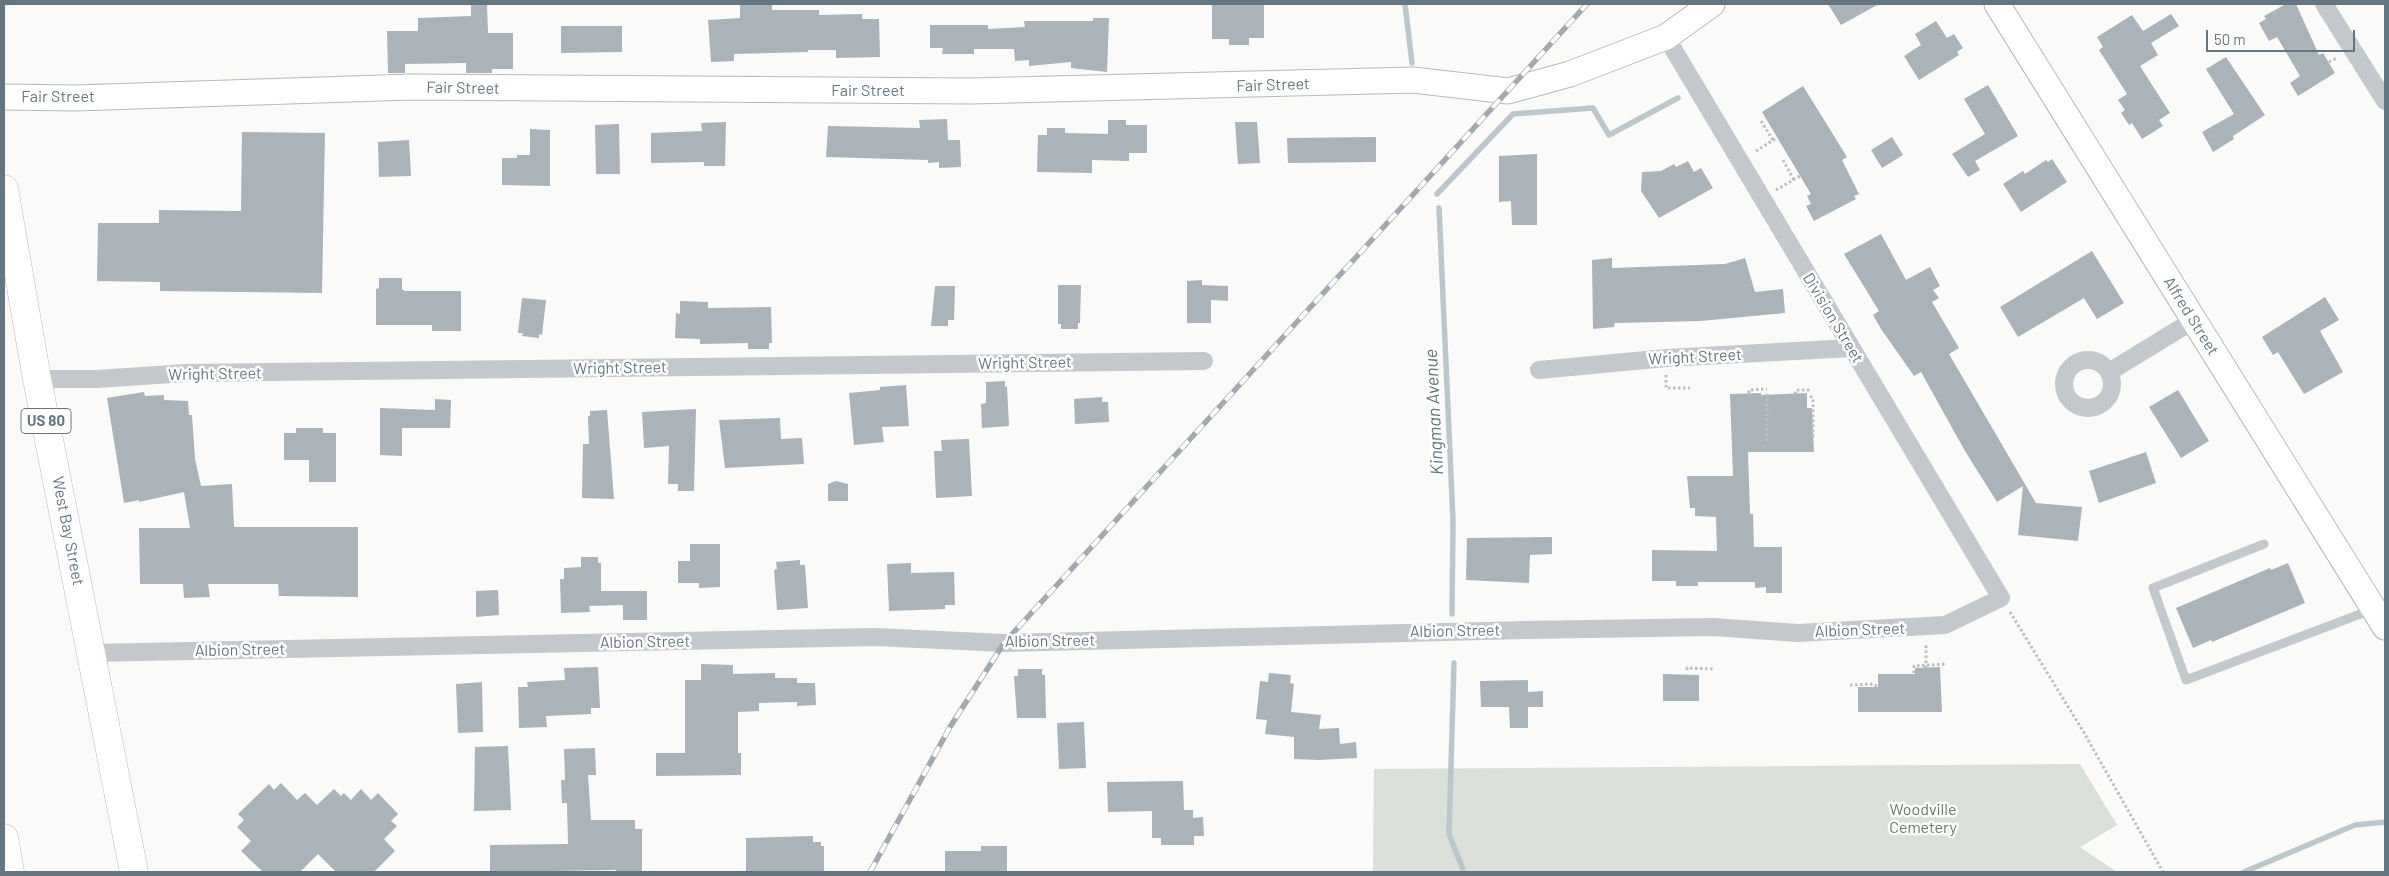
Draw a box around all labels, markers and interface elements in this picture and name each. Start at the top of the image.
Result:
scale bar [2209,20,2358,52]
text: 50 m [2214,30,2246,48]
street label: Fair Street [1236,74,1310,96]
street label: Fair Street [426,78,500,98]
street label: Fair Street [831,81,905,101]
street label: Fair Street [21,87,95,107]
street label: Division Street [1799,269,1867,367]
street label: Alfred Street [2159,273,2223,359]
street label: Wright Street [1648,345,1742,369]
water label: Kingman Avenue [1420,348,1448,476]
street label: Wright Street [978,353,1072,373]
street label: Wright Street [573,358,667,378]
street label: Wright Street [168,364,262,384]
road number: US 80 [21,408,71,434]
street label: West Bay Street [48,475,88,587]
street label: Albion Street [1814,619,1906,641]
street label: Albion Street [1410,621,1500,641]
street label: Albion Street [1005,631,1095,651]
street label: Albion Street [600,632,690,652]
street label: Albion Street [195,640,285,660]
park label: Woodville Cemetery [1889,800,1957,838]

